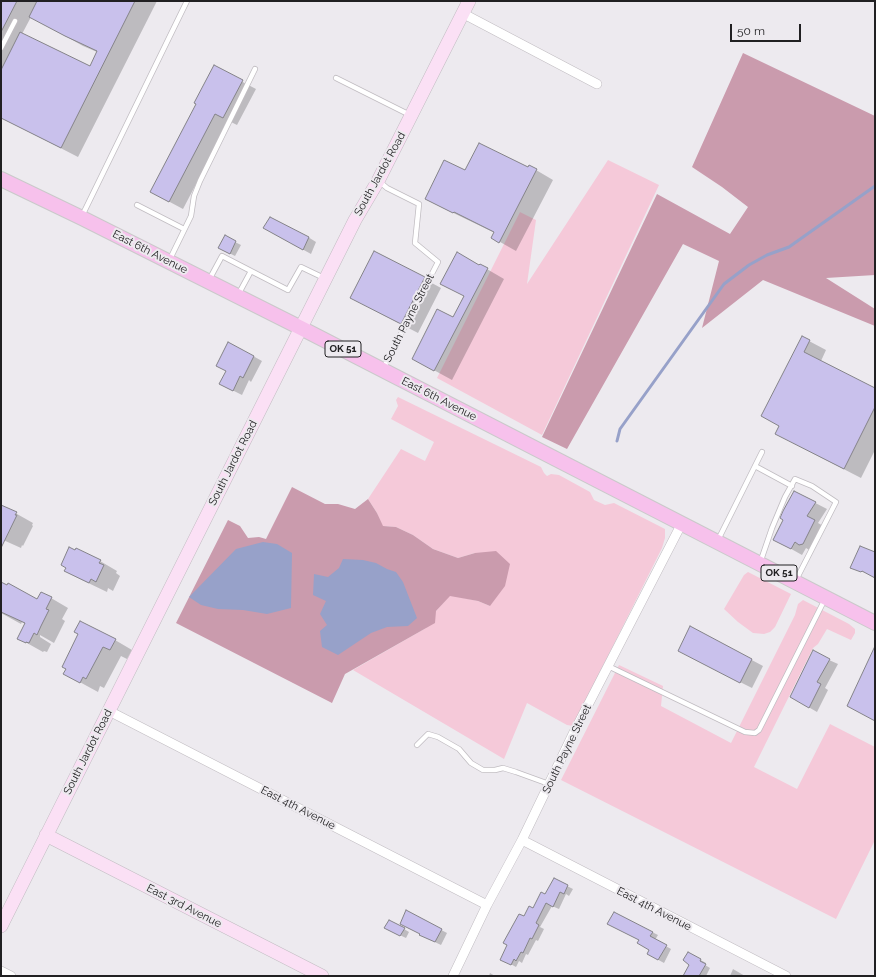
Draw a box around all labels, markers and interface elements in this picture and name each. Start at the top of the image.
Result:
scale bar [732,16,803,42]
text: 50 m [737,24,765,38]
street label: South Jardot Road [352,130,408,218]
street label: East 6th Avenue [110,227,190,277]
street label: South Payne Street [381,272,437,364]
road number: OK 51 [325,341,361,357]
street label: East 6th Avenue [399,374,479,424]
street label: South Jardot Road [206,418,260,508]
road number: OK 51 [761,565,797,581]
street label: South Payne Street [540,702,594,796]
street label: South Jardot Road [61,707,115,797]
street label: East 4th Avenue [258,784,338,832]
street label: East 3rd Avenue [144,881,224,931]
street label: East 4th Avenue [614,885,694,933]

